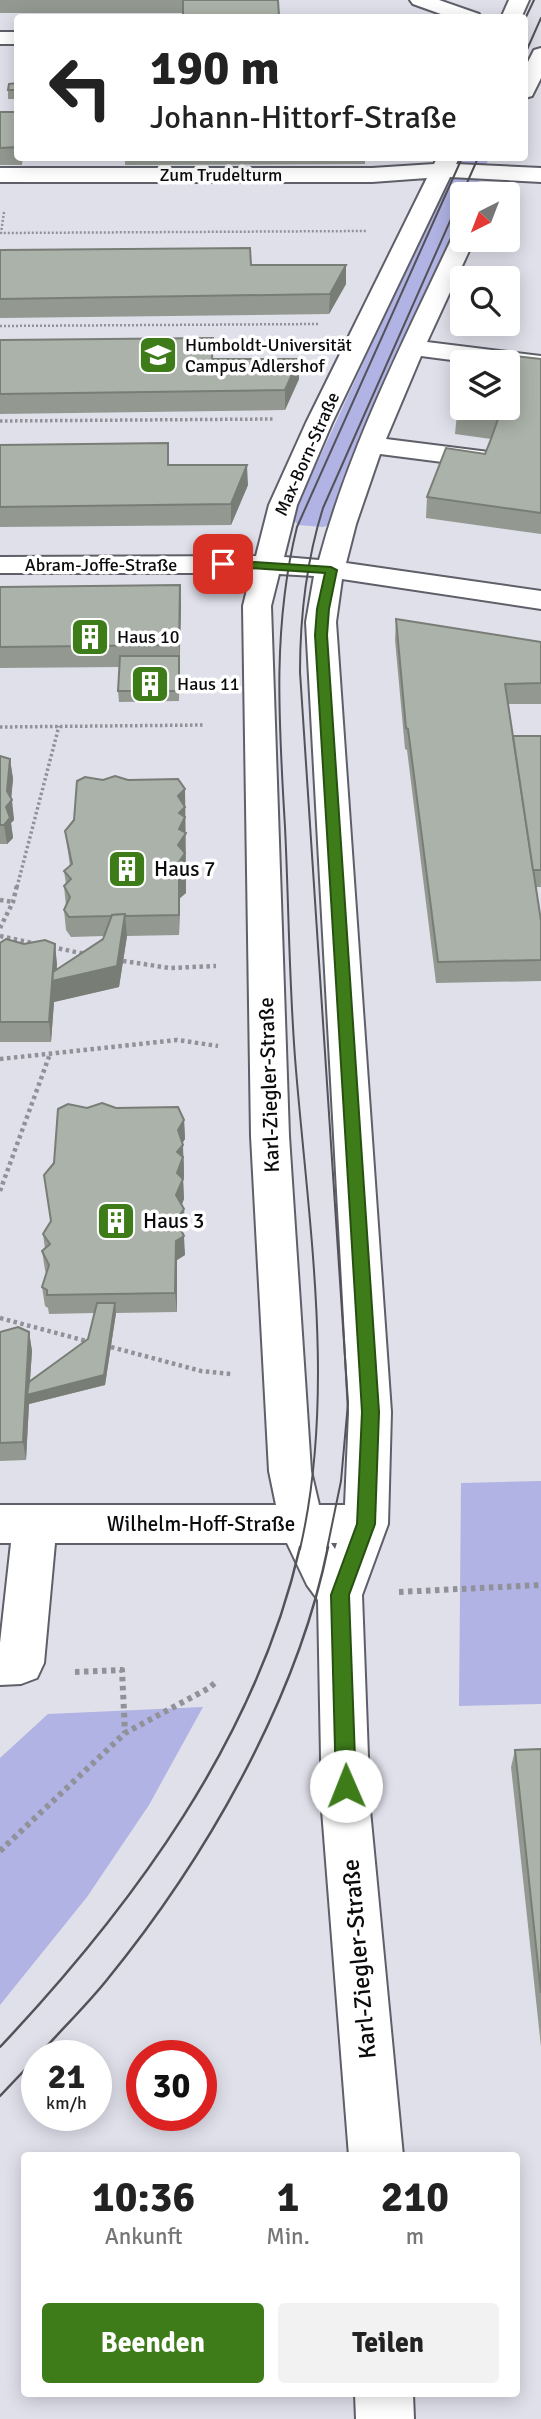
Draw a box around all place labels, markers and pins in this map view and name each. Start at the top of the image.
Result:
school or university icon: Humboldt-Universität Campus Adlershof [137,334,179,376]
place label: Humboldt-Universität Campus Adlershof [185,334,352,377]
pin [193,534,253,594]
building icon: Haus 10 [69,616,111,658]
place label: Haus 10 [117,626,179,648]
building icon: Haus 11 [129,663,171,705]
place label: Haus 11 [177,673,239,695]
building icon: Haus 7 [106,848,148,890]
place label: Haus 7 [154,856,215,882]
building icon: Haus 3 [95,1200,137,1242]
place label: Haus 3 [143,1208,204,1234]

